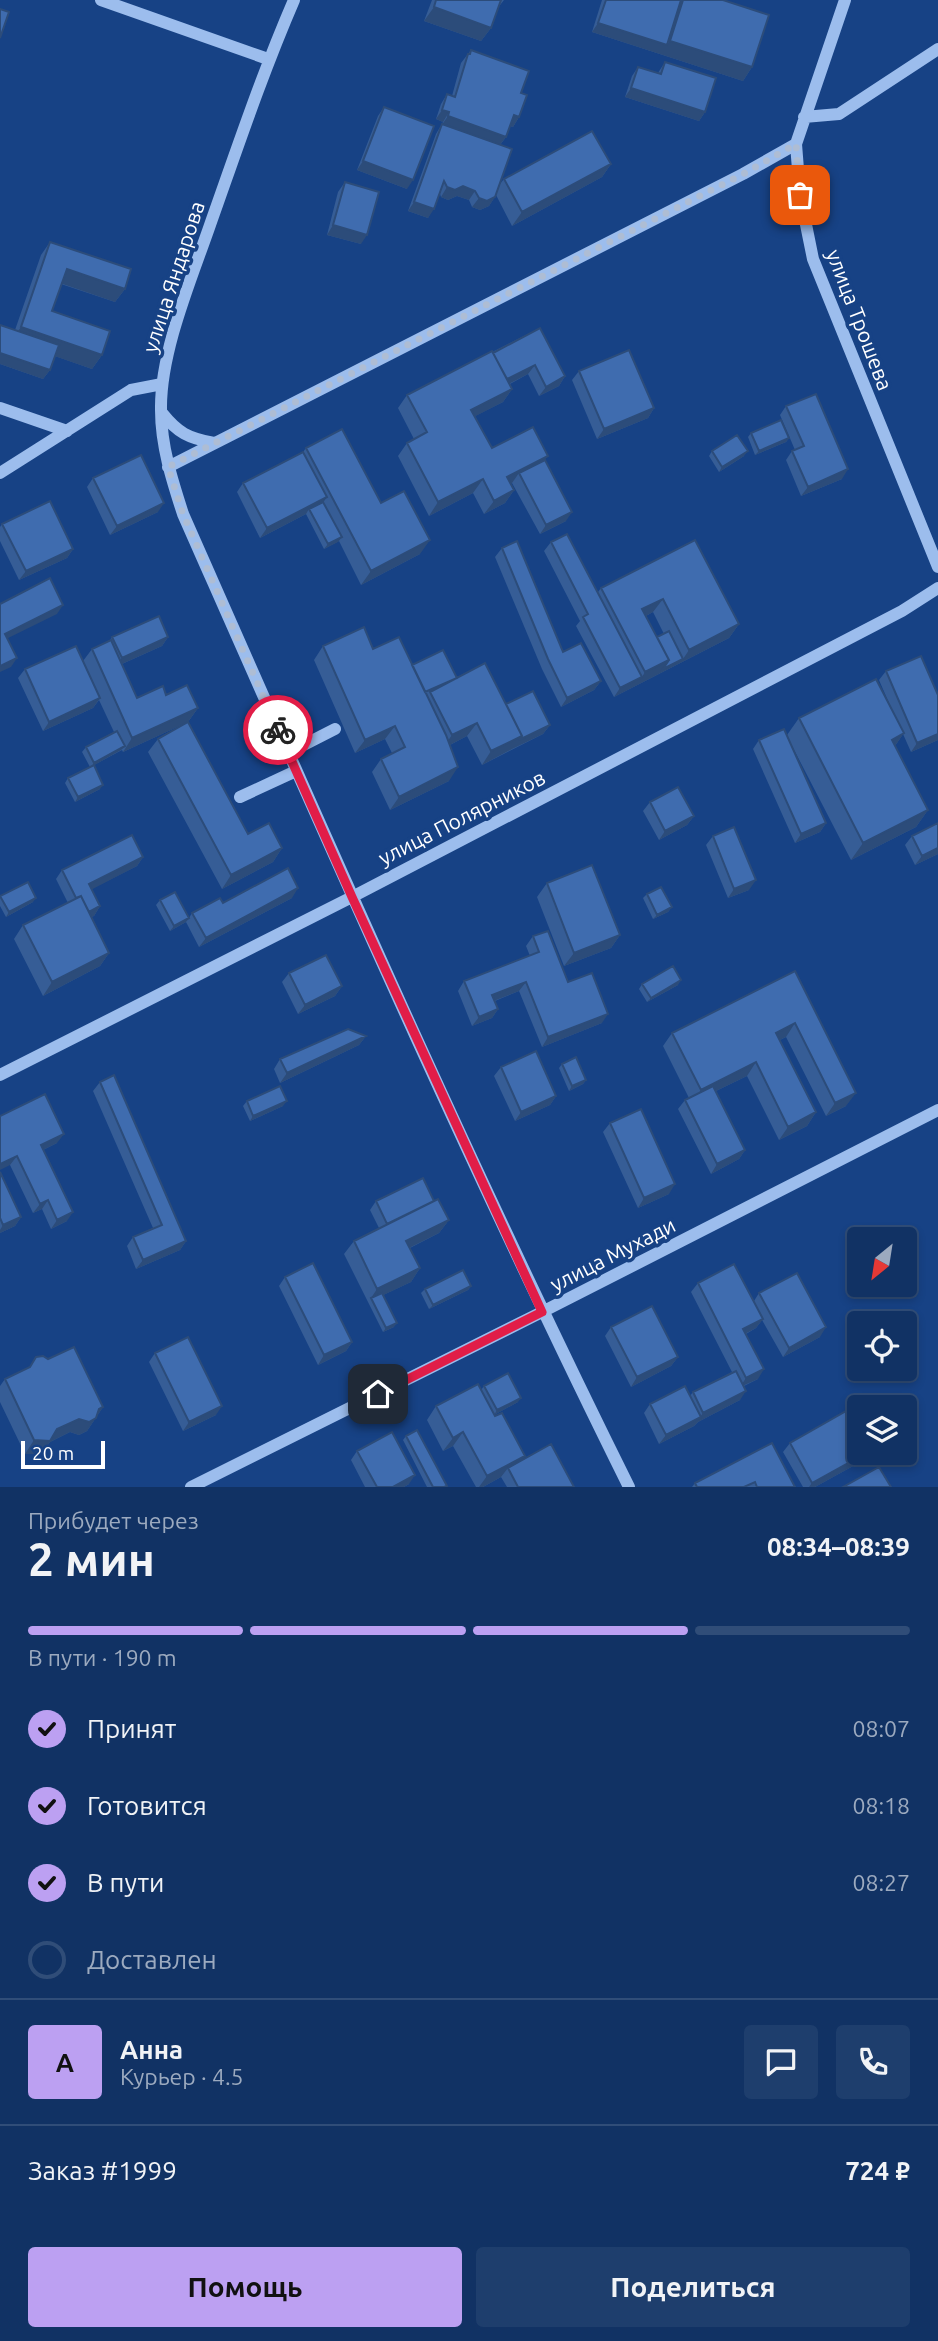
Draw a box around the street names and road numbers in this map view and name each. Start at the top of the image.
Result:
street label: улица Яндарова [137,198,209,355]
street label: улица Трошева [822,246,898,393]
street label: улица Полярников [374,765,549,870]
street label: улица Мухади [546,1212,679,1296]

